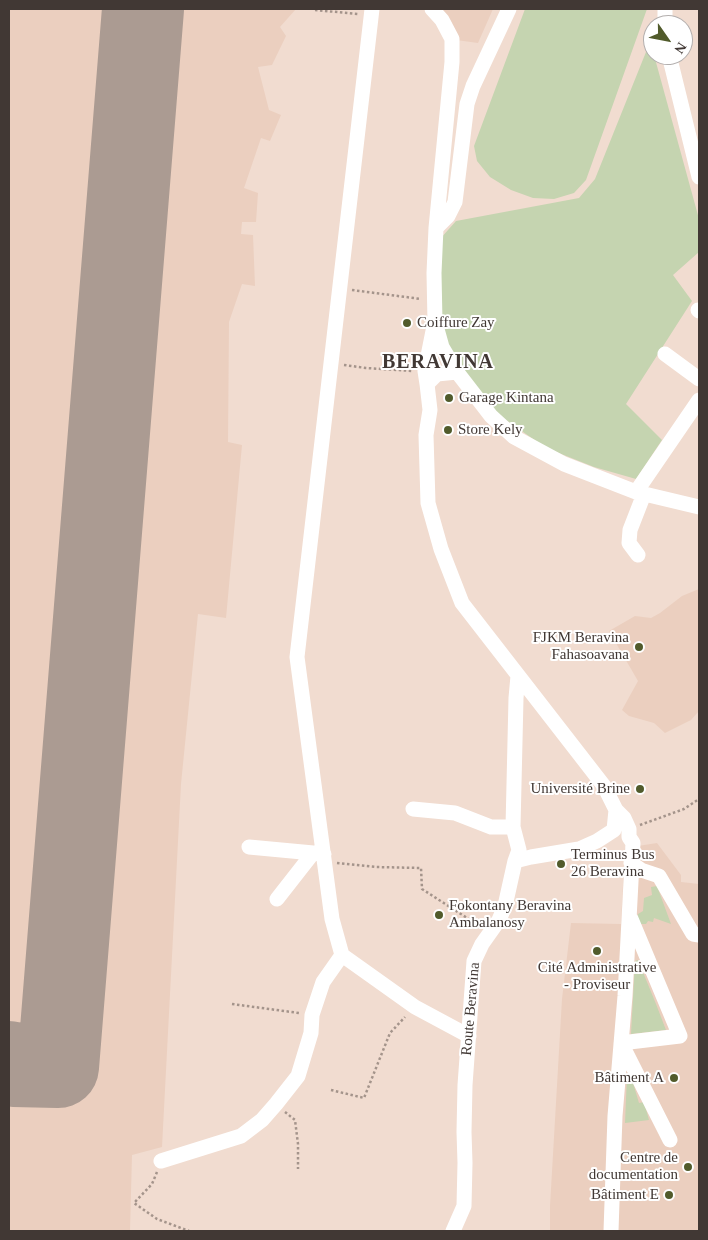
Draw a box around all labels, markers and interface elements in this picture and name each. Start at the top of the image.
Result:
north arrow [643,15,693,65]
text: N [671,40,689,56]
place label: Coiffure Zay [417,314,495,332]
marker: Coiffure Zay [401,317,413,329]
district label: BERAVINA [381,351,495,375]
place label: Garage Kintana [459,389,554,407]
marker: Garage Kintana [443,392,455,404]
place label: Store Kely [458,421,523,439]
marker: Store Kely [442,424,454,436]
place label: FJKM Beravina Fahasoavana [533,629,629,664]
marker: FJKM Beravina Fahasoavana [633,641,645,653]
place label: Université Brine [530,780,630,798]
marker: Université Brine [634,783,646,795]
place label: Terminus Bus 26 Beravina [571,846,655,881]
marker: Terminus Bus 26 Beravina [555,858,567,870]
place label: Fokontany Beravina Ambalanosy [449,897,571,932]
marker: Fokontany Beravina Ambalanosy [433,909,445,921]
marker: Cité Administrative - Proviseur [591,945,603,957]
place label: Cité Administrative - Proviseur [538,959,656,994]
street label: Route Beravina [458,962,484,1056]
place label: Bâtiment A [594,1069,664,1087]
marker: Bâtiment A [668,1072,680,1084]
place label: Centre de documentation [589,1149,678,1184]
marker: Centre de documentation [682,1161,694,1173]
place label: Bâtiment E [591,1186,659,1204]
marker: Bâtiment E [663,1189,675,1201]

